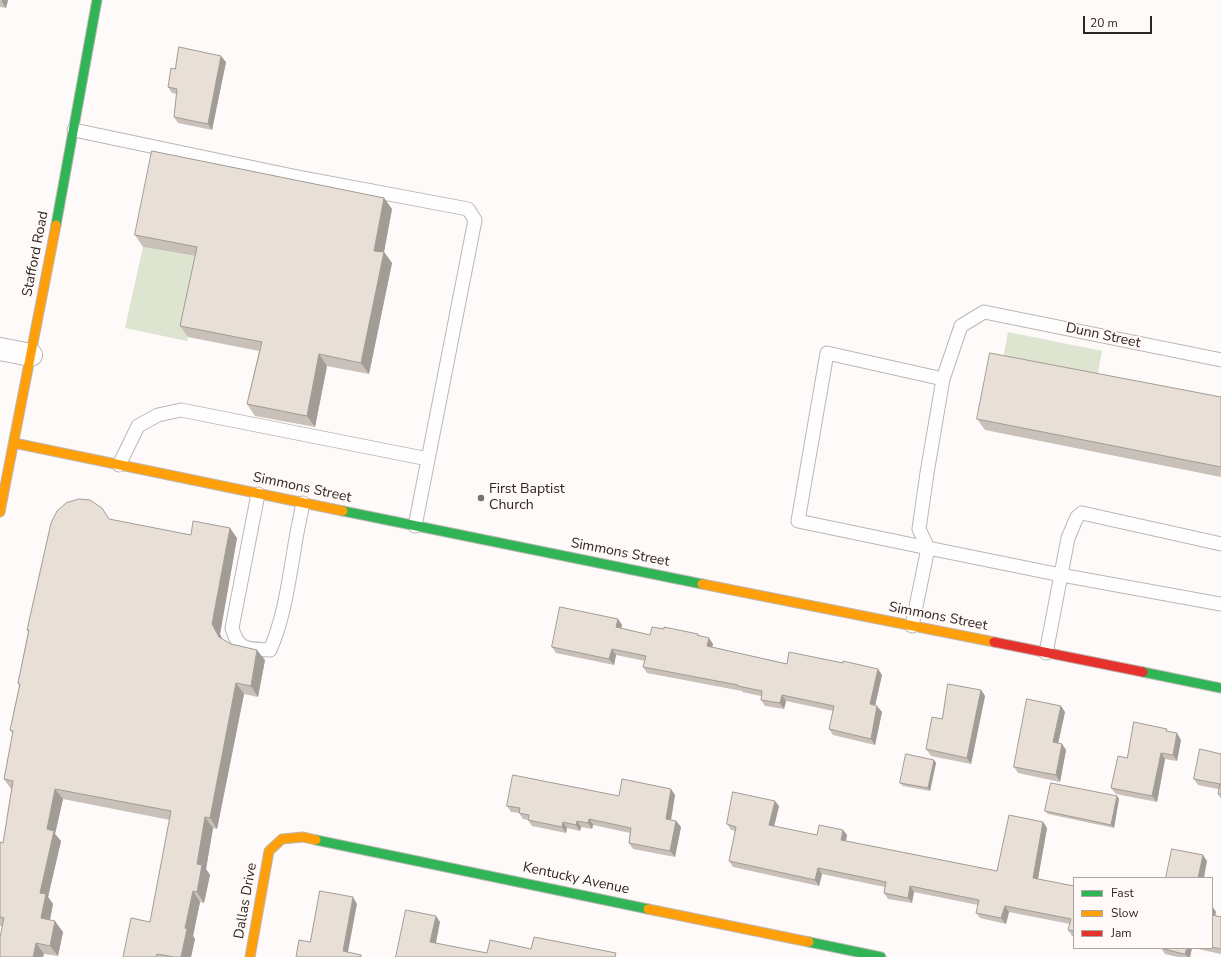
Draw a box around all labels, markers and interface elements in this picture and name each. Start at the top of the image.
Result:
scale bar [1085,8,1154,34]
text: 20 m [1090,15,1118,31]
street label: Stafford Road [19,210,53,298]
street label: Dunn Street [1064,320,1142,352]
street label: Simmons Street [251,469,353,507]
place label: First Baptist Church [489,482,565,514]
marker: First Baptist Church [476,493,486,503]
street label: Simmons Street [569,535,671,571]
street label: Simmons Street [887,599,989,635]
street label: Kentucky Avenue [521,860,631,898]
street label: Dallas Drive [231,862,261,940]
legend [1073,877,1213,949]
text: Fast [1111,885,1134,901]
text: Slow [1111,905,1139,921]
text: Jam [1111,925,1132,941]

